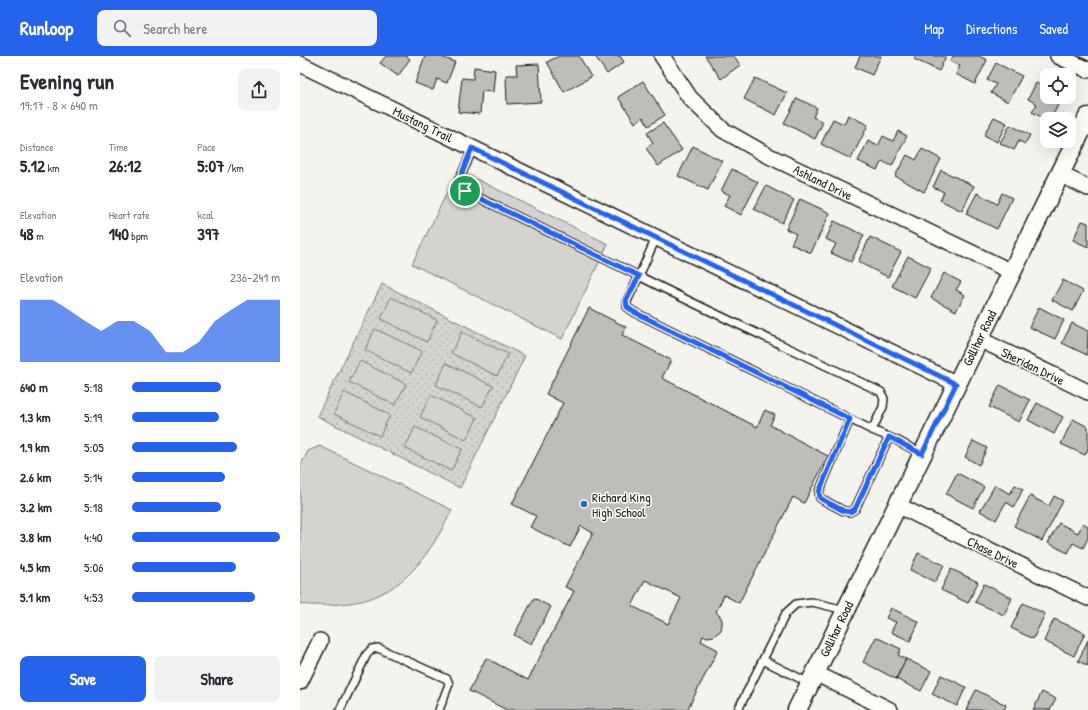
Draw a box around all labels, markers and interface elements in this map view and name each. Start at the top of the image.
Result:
search box [97,10,377,46]
text: Runloop [20,15,73,41]
icon: search [111,17,133,39]
text: Search here [143,18,207,39]
text: Map [924,19,944,38]
text: Directions [966,19,1017,38]
text: Saved [1039,19,1068,38]
text: Evening run [20,66,114,96]
map controls [1040,68,1076,148]
button: locate [1040,68,1076,104]
button: share [238,69,280,111]
text: 19:17 · 8 × 640 m [20,96,98,114]
street label: Mustang Trail [390,102,457,147]
button: layers [1040,112,1076,148]
text: Distance [20,140,54,154]
text: Time [109,140,128,154]
text: Pace [197,140,216,154]
text: 5.12 [20,154,45,177]
text: 26:12 [109,154,141,177]
text: 5:07 [197,154,225,177]
street label: Ashland Drive [790,160,856,204]
text: km [45,161,60,175]
text: /km [225,161,244,175]
pin [448,174,482,208]
icon: arrive [454,180,476,202]
text: Elevation [20,208,57,222]
text: Heart rate [109,208,150,222]
text: kcal [197,208,213,222]
text: 48 [20,222,34,245]
text: 140 [109,222,129,245]
text: 397 [197,222,220,245]
text: m [34,229,44,243]
text: bpm [129,229,148,243]
text: Elevation [20,268,63,286]
text: 236–241 m [230,268,280,286]
street label: Gollihar Road [958,307,1000,369]
street label: Sheridan Drive [998,343,1068,389]
text: 640 m [20,378,48,396]
text: 5:18 [84,378,103,396]
text: 1.3 km [20,408,51,426]
text: 5:19 [84,408,102,426]
text: 1.9 km [20,438,50,456]
text: 5:05 [84,438,104,456]
text: 2.6 km [20,468,51,486]
text: 5:14 [84,468,102,486]
place label: Richard King High School [592,488,651,521]
text: 3.2 km [20,498,52,516]
text: 5:18 [84,498,103,516]
marker: Richard King High School [579,499,589,509]
text: 3.8 km [20,528,51,546]
text: 4:40 [84,528,103,546]
street label: Chase Drive [964,532,1022,572]
text: 4.5 km [20,558,50,576]
text: 5:06 [84,558,104,576]
text: 5.1 km [20,588,50,606]
text: 4:53 [84,588,103,606]
street label: Gollihar Road [815,598,857,660]
button: Save [20,656,146,702]
button: Share [154,656,280,702]

